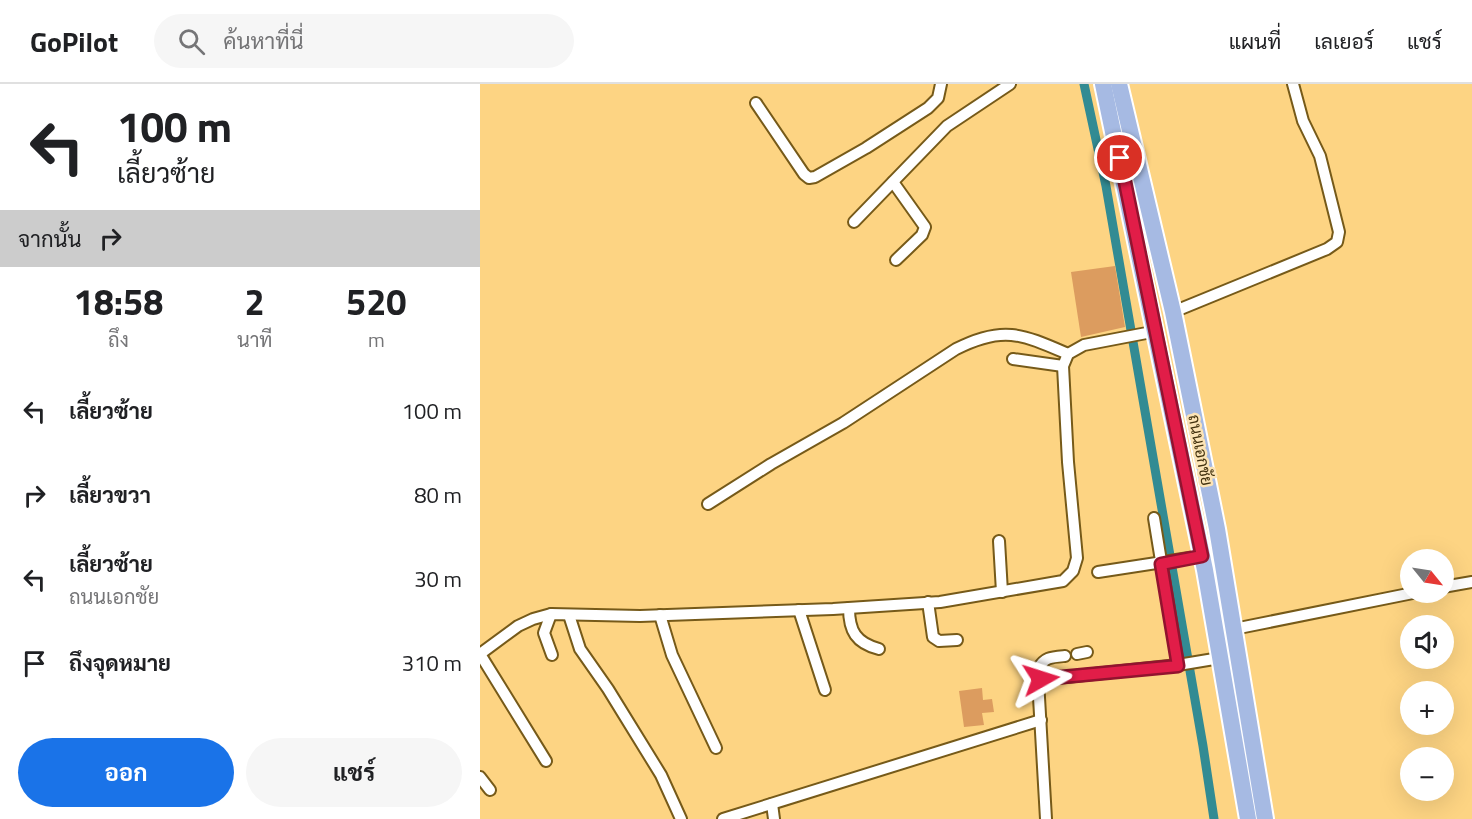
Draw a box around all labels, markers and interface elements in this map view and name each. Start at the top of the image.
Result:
search box [154,14,574,68]
text: GoPilot [30,20,118,63]
text: ค้นหาที่นี่ [223,24,304,58]
icon: search [175,25,208,58]
text: แผนที่ [1229,25,1281,57]
text: เลเยอร์ [1314,25,1374,57]
text: แชร์ [1407,25,1442,57]
text: 100 m [117,94,232,158]
icon: left [18,108,96,186]
pin [1094,132,1145,183]
icon: arrive [1103,141,1136,174]
text: เลี้ยวซ้าย [117,152,215,193]
text: จากนั้น [18,222,82,256]
icon: right [94,222,127,255]
text: 18:58 [74,274,163,329]
text: 2 [245,274,265,329]
text: 520 [346,274,406,329]
text: ถึง [108,324,129,355]
text: นาที [237,324,272,355]
text: m [368,324,385,355]
text: เลี้ยวซ้าย [69,394,153,428]
text: 100 m [402,394,462,428]
icon: left [18,395,51,428]
street label: ถนนเอกชัย [1182,412,1220,488]
text: เลี้ยวขวา [69,478,151,512]
text: 80 m [414,478,462,512]
icon: right [18,479,51,512]
text: เลี้ยวซ้าย [69,547,153,581]
north arrow [1400,549,1454,603]
map controls [1400,549,1454,801]
text: 30 m [414,562,462,596]
icon: left [18,563,51,596]
text: ถนนเอกชัย [69,581,159,612]
button: sound [1400,615,1454,669]
text: ถึงจุดหมาย [69,646,171,680]
text: 310 m [402,646,462,680]
icon: arrive [18,647,51,680]
position arrow [1009,647,1073,711]
button: + [1400,681,1454,735]
button: ออก [18,738,234,807]
button: แชร์ [246,738,462,807]
button: − [1400,747,1454,801]

